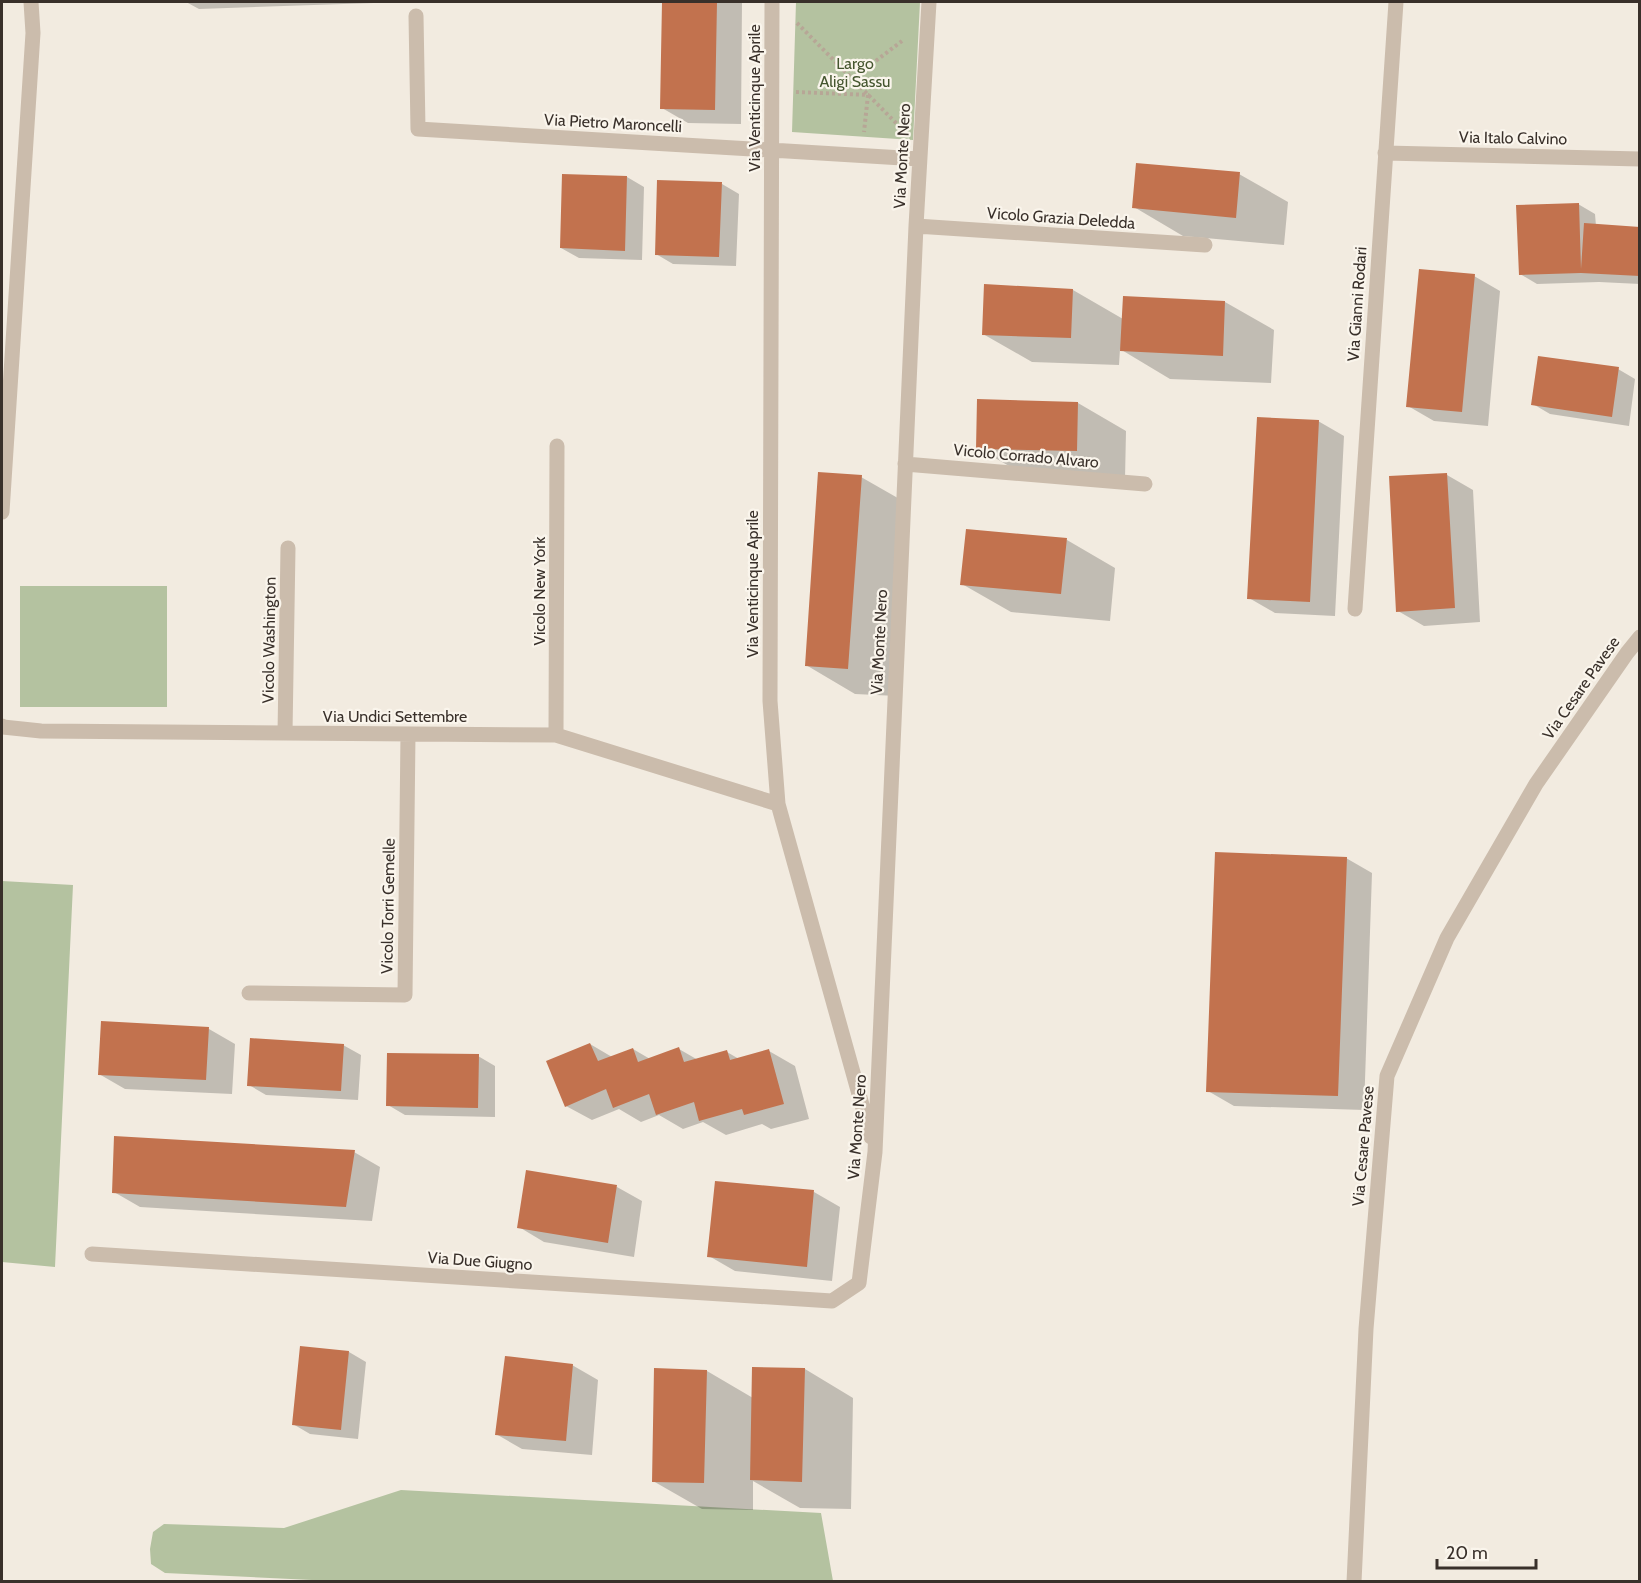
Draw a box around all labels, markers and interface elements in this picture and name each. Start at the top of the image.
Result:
street label: Via Venticinque Aprile [745,24,764,172]
park label: Largo Aligi Sassu [820,54,890,91]
street label: Via Monte Nero [890,103,914,209]
street label: Via Pietro Maroncelli [544,110,682,136]
street label: Via Italo Calvino [1459,128,1568,148]
street label: Vicolo Grazia Deledda [986,203,1136,233]
street label: Via Gianni Rodari [1344,246,1370,362]
street label: Vicolo Corrado Alvaro [953,440,1100,472]
street label: Via Venticinque Aprile [743,510,762,658]
street label: Vicolo New York [530,536,549,646]
street label: Vicolo Washington [258,576,280,704]
street label: Via Monte Nero [867,589,891,695]
street label: Via Cesare Pavese [1539,633,1623,743]
street label: Via Undici Settembre [323,707,467,726]
street label: Vicolo Torri Gemelle [377,838,399,974]
street label: Via Monte Nero [844,1073,870,1180]
street label: Via Cesare Pavese [1348,1085,1378,1207]
street label: Via Due Giugno [427,1248,533,1274]
scale bar [1437,1532,1536,1570]
text: 20 m [1446,1542,1488,1564]

